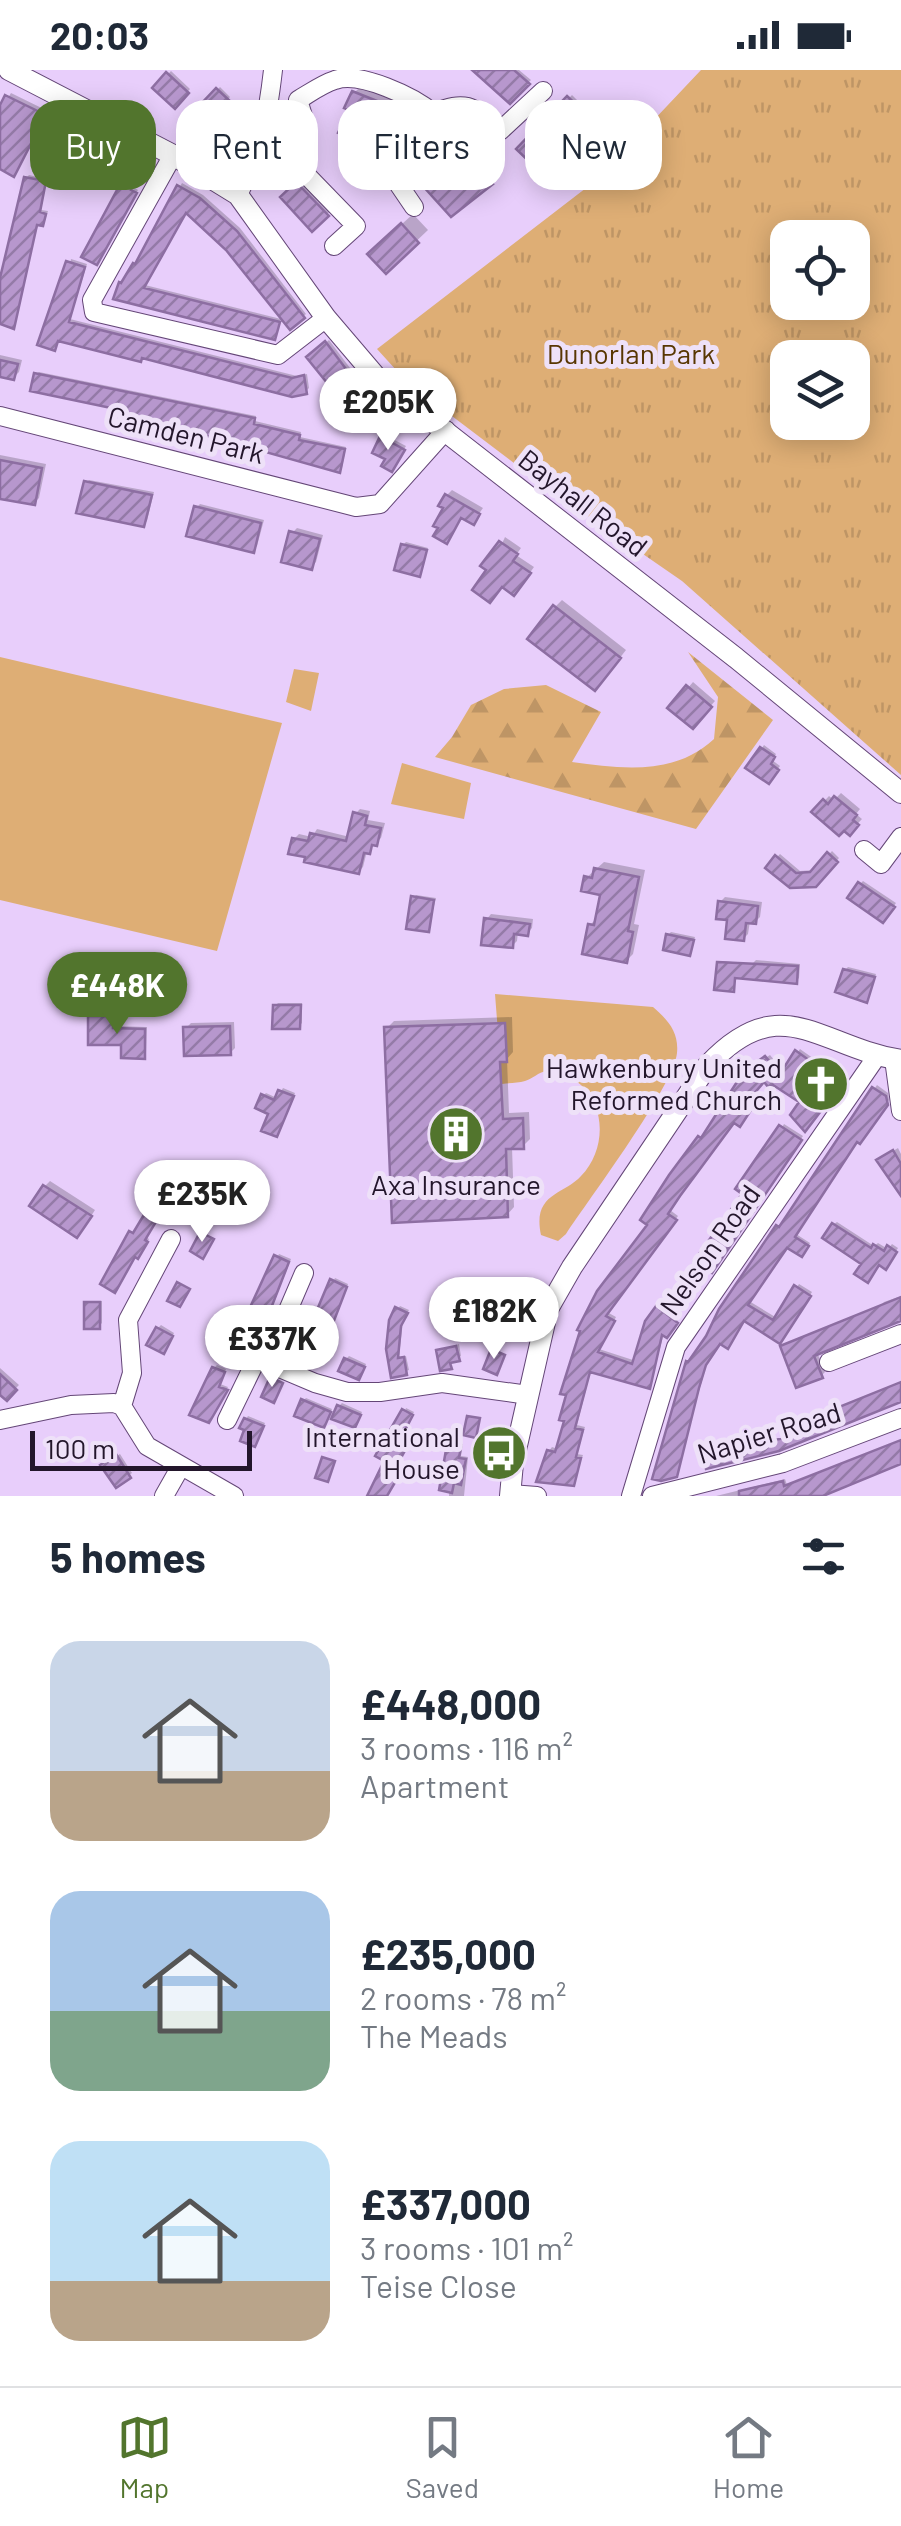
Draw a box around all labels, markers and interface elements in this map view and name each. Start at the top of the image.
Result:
text: 20:03 [50,12,149,58]
chip: Buy [30,100,156,190]
chip: Rent [176,100,318,190]
chip: Filters [338,100,505,190]
chip: New [525,100,662,190]
map controls [770,220,870,440]
button: locate [770,220,870,320]
park label: Dunorlan Park [547,336,715,370]
button: layers [770,340,870,440]
pin: £205K [318,368,458,453]
text: £205K [341,381,435,419]
street label: Camden Park [105,398,268,470]
street label: Bayhall Road [512,441,655,563]
pin: £448K [47,952,187,1037]
text: £448K [69,965,165,1003]
place label: Hawkenbury United Reformed Church [546,1050,782,1116]
church icon: Hawkenbury United Reformed Church [791,1054,851,1114]
building icon: Axa Insurance [426,1104,486,1164]
pin: £235K [132,1160,272,1245]
place label: Axa Insurance [371,1167,541,1201]
text: £235K [156,1173,248,1211]
street label: Nelson Road [652,1178,767,1321]
pin: £182K [424,1277,564,1362]
text: £182K [451,1290,537,1328]
pin: £337K [202,1305,342,1390]
text: £337K [227,1318,317,1356]
street label: Napier Road [693,1394,845,1470]
place label: International House [305,1419,460,1485]
bus stop icon: International House [469,1423,529,1483]
scale bar [30,1426,252,1470]
text: 100 m [45,1431,115,1465]
icon: filters [796,1529,851,1584]
text: 5 homes [50,1531,206,1581]
text: £448,000 [360,1678,541,1728]
icon: home [130,1681,250,1801]
text: 3 rooms · 116 m² [360,1728,573,1766]
text: Apartment [360,1766,509,1804]
text: £235,000 [360,1928,536,1978]
icon: home [130,1931,250,2051]
text: 2 rooms · 78 m² [360,1978,566,2016]
text: The Meads [360,2016,508,2054]
text: £337,000 [360,2178,531,2228]
icon: home [130,2181,250,2301]
text: 3 rooms · 101 m² [360,2228,574,2266]
text: Teise Close [360,2266,517,2304]
tab: Map [117,2410,172,2504]
tab: Saved [406,2410,479,2504]
tab: Home [713,2410,784,2504]

